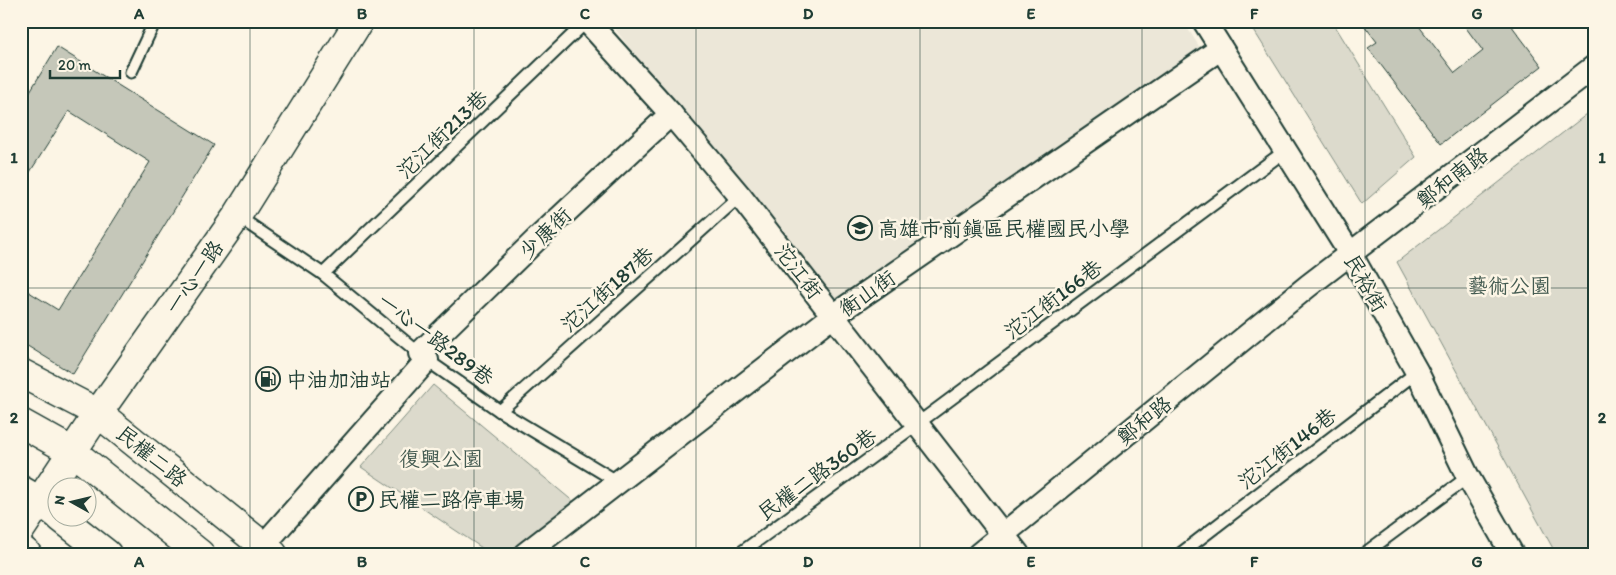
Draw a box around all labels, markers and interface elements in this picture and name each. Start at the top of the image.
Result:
text: A [133,4,145,23]
text: B [357,4,368,23]
text: C [580,4,591,23]
text: D [803,4,814,23]
text: E [1027,4,1036,23]
text: F [1250,4,1259,23]
text: G [1471,4,1483,23]
scale bar [50,48,120,80]
text: 20 m [58,56,92,74]
street label: 沱江街213巷 [392,85,492,183]
street label: 鄭和南路 [1411,141,1493,213]
text: 1 [10,148,18,167]
text: 1 [1598,148,1606,167]
street label: 少康街 [514,202,576,264]
school or university icon: 高雄市前鎮區民權國民小學 [847,215,873,241]
place label: 高雄市前鎮區民權國民小學 [878,216,1130,241]
street label: 一心一路 [160,235,228,319]
street label: 沱江街 [770,238,828,304]
street label: 沱江街187巷 [556,241,658,337]
street label: 民裕街 [1339,249,1393,317]
street label: 沱江街166巷 [999,254,1107,344]
street label: 衡山街 [834,265,900,321]
park label: 藝術公園 [1467,273,1551,298]
street label: 一心一路289巷 [373,287,499,391]
fuel station icon: 中油加油站 [255,366,281,392]
place label: 中油加油站 [286,367,391,392]
street label: 鄭和路 [1112,390,1176,450]
street label: 沱江街146巷 [1233,402,1341,494]
text: 2 [10,408,19,427]
text: 2 [1598,408,1607,427]
street label: 民權二路 [111,420,193,492]
street label: 民權二路360巷 [753,423,881,525]
park label: 復興公園 [399,446,483,471]
north arrow [48,478,98,528]
parking icon: 民權二路停車場 [348,486,374,512]
place label: 民權二路停車場 [378,487,525,512]
text: N [51,494,69,506]
text: A [133,552,145,571]
text: B [357,552,368,571]
text: C [580,552,591,571]
text: D [803,552,814,571]
text: E [1027,552,1036,571]
text: F [1250,552,1259,571]
text: G [1471,552,1483,571]

